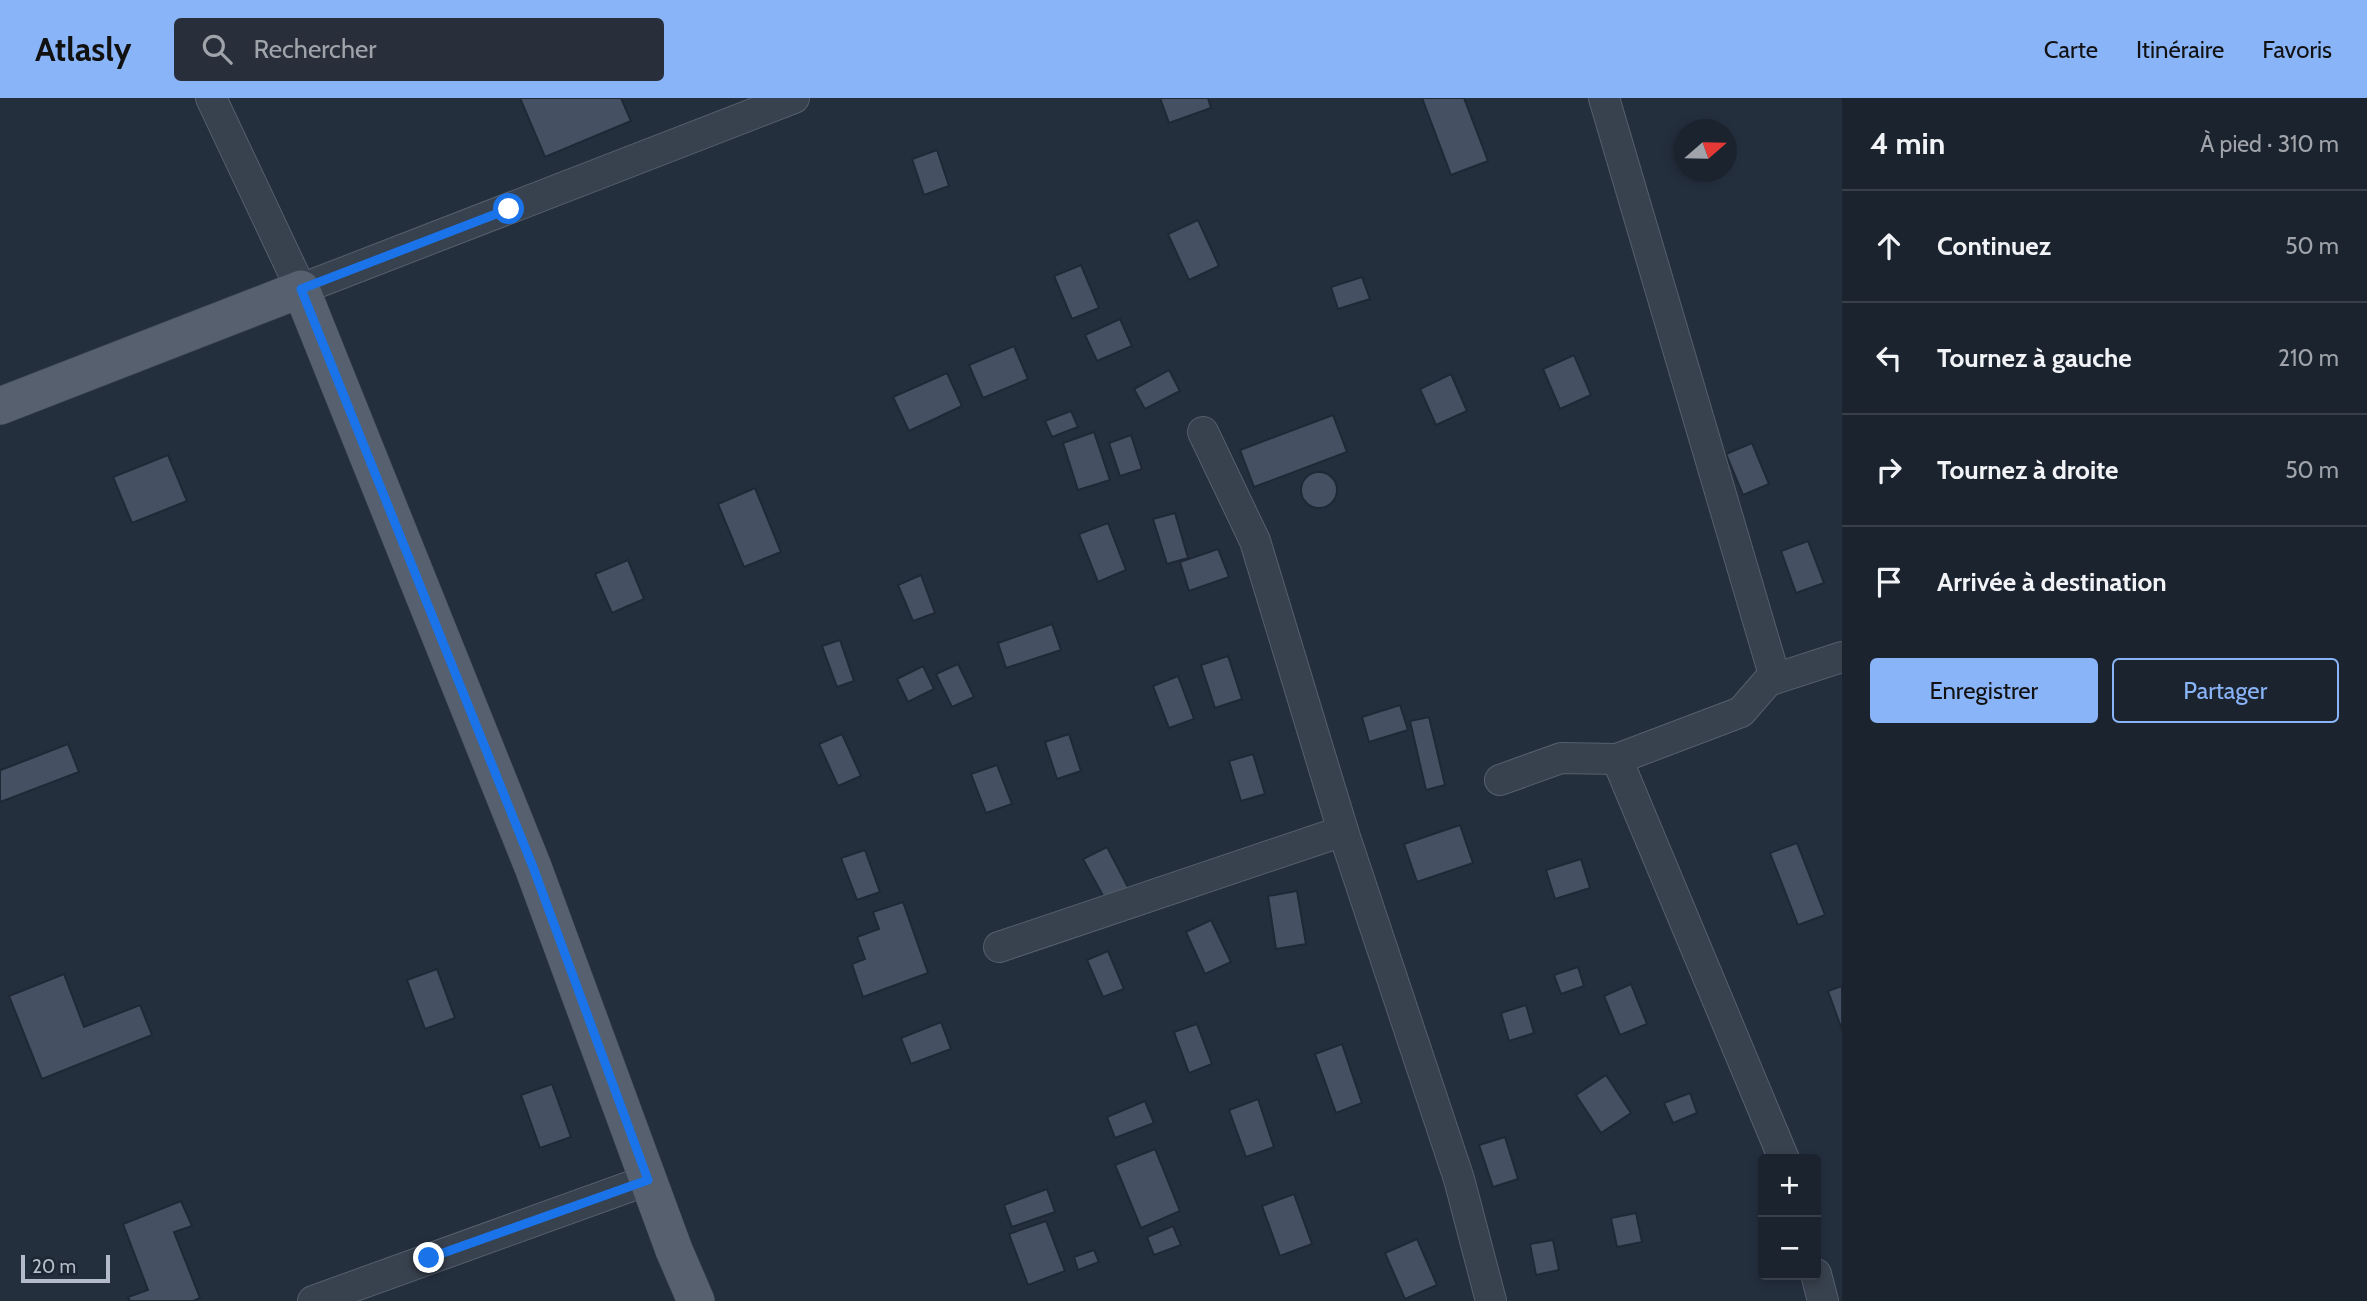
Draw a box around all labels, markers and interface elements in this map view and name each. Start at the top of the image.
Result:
search box [174,18,664,81]
text: Atlasly [35,29,132,69]
icon: search [198,30,236,68]
text: Rechercher [254,33,377,65]
text: Carte [2044,35,2098,64]
text: Itinéraire [2136,35,2224,64]
text: Favoris [2262,35,2332,64]
north arrow [1674,119,1737,182]
text: 4 min [1870,125,1945,162]
text: À pied · 310 m [2200,130,2339,158]
route start [493,193,524,224]
icon: ahead [1870,227,1908,265]
text: Continuez [1937,230,2051,262]
text: 50 m [2285,232,2339,260]
icon: left [1870,339,1908,377]
text: Tournez à gauche [1937,342,2132,374]
text: 210 m [2278,344,2339,372]
icon: right [1870,451,1908,489]
text: Tournez à droite [1937,454,2119,486]
text: 50 m [2285,456,2339,484]
icon: arrive [1870,563,1908,601]
text: Arrivée à destination [1937,566,2167,598]
button: Enregistrer [1870,658,2098,723]
button: Partager [2112,658,2339,723]
map controls [1758,1154,1821,1280]
button: + [1758,1154,1821,1217]
button: − [1758,1217,1821,1280]
route end [413,1242,444,1273]
scale bar [21,1252,110,1284]
text: 20 m [32,1255,76,1278]

